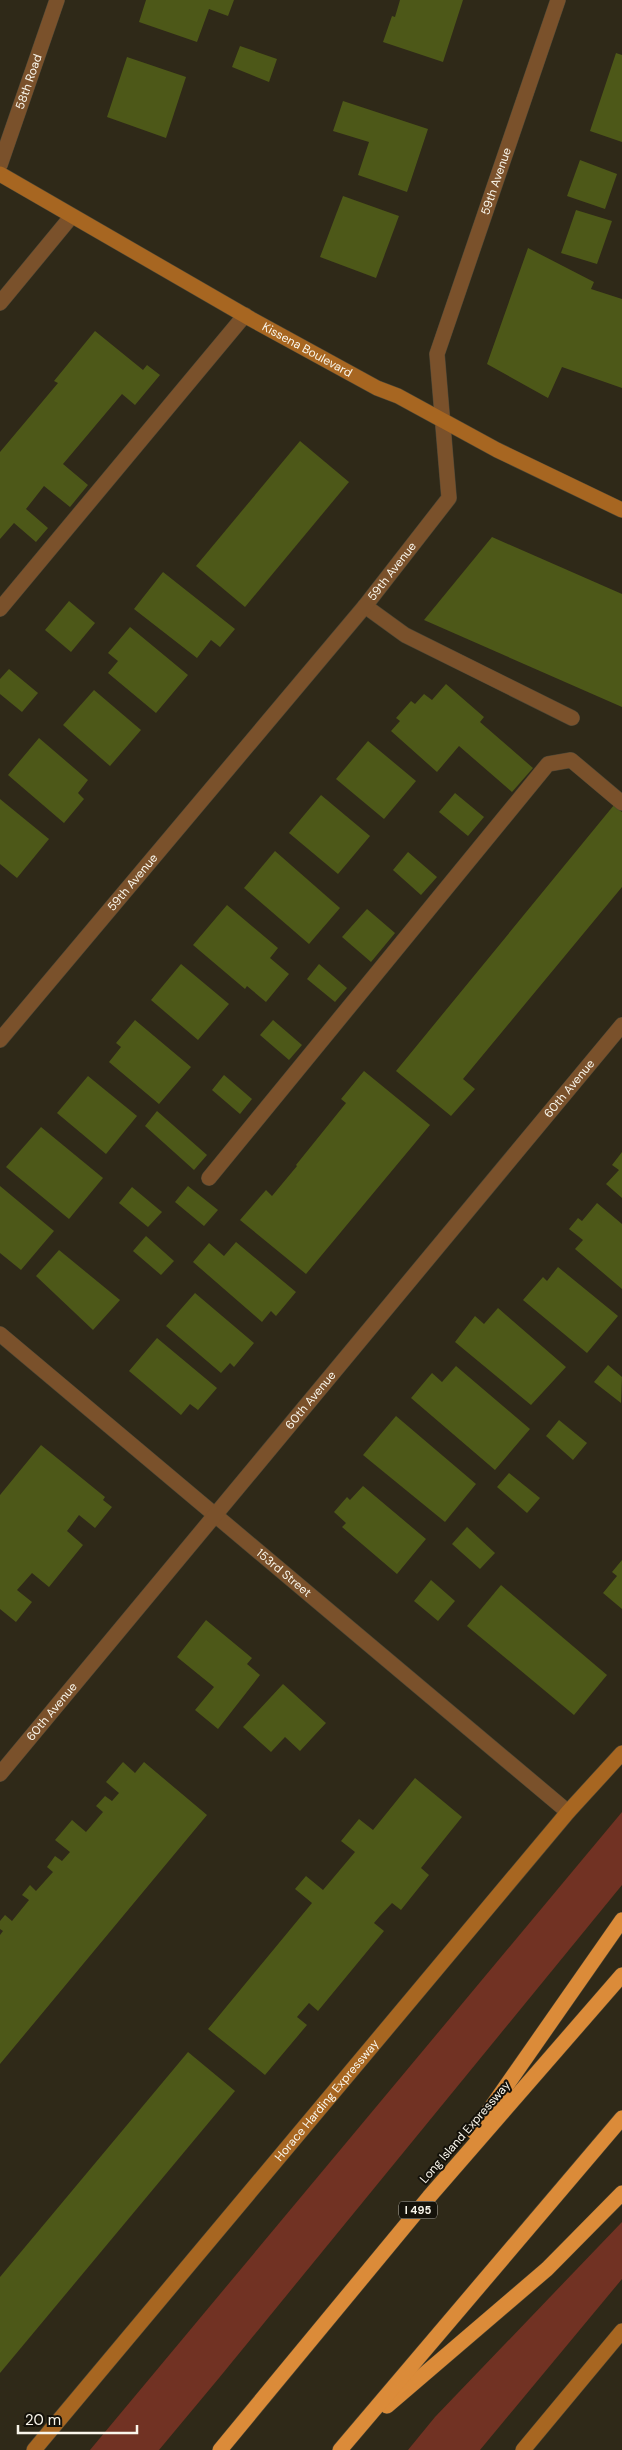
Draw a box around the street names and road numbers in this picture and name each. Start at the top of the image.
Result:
street label: 58th Road [12,52,46,112]
street label: 59th Avenue [477,145,515,217]
street label: Kissena Boulevard [259,319,355,381]
street label: 59th Avenue [364,539,420,604]
street label: 59th Avenue [104,850,161,914]
street label: 60th Avenue [540,1056,598,1121]
street label: 60th Avenue [282,1367,340,1433]
street label: 153rd Street [253,1545,315,1601]
street label: 60th Avenue [23,1679,81,1744]
street label: Horace Harding Expressway [271,2036,383,2165]
street label: Long Island Expressway [416,2077,514,2187]
road number: I 495 [399,2202,437,2218]

